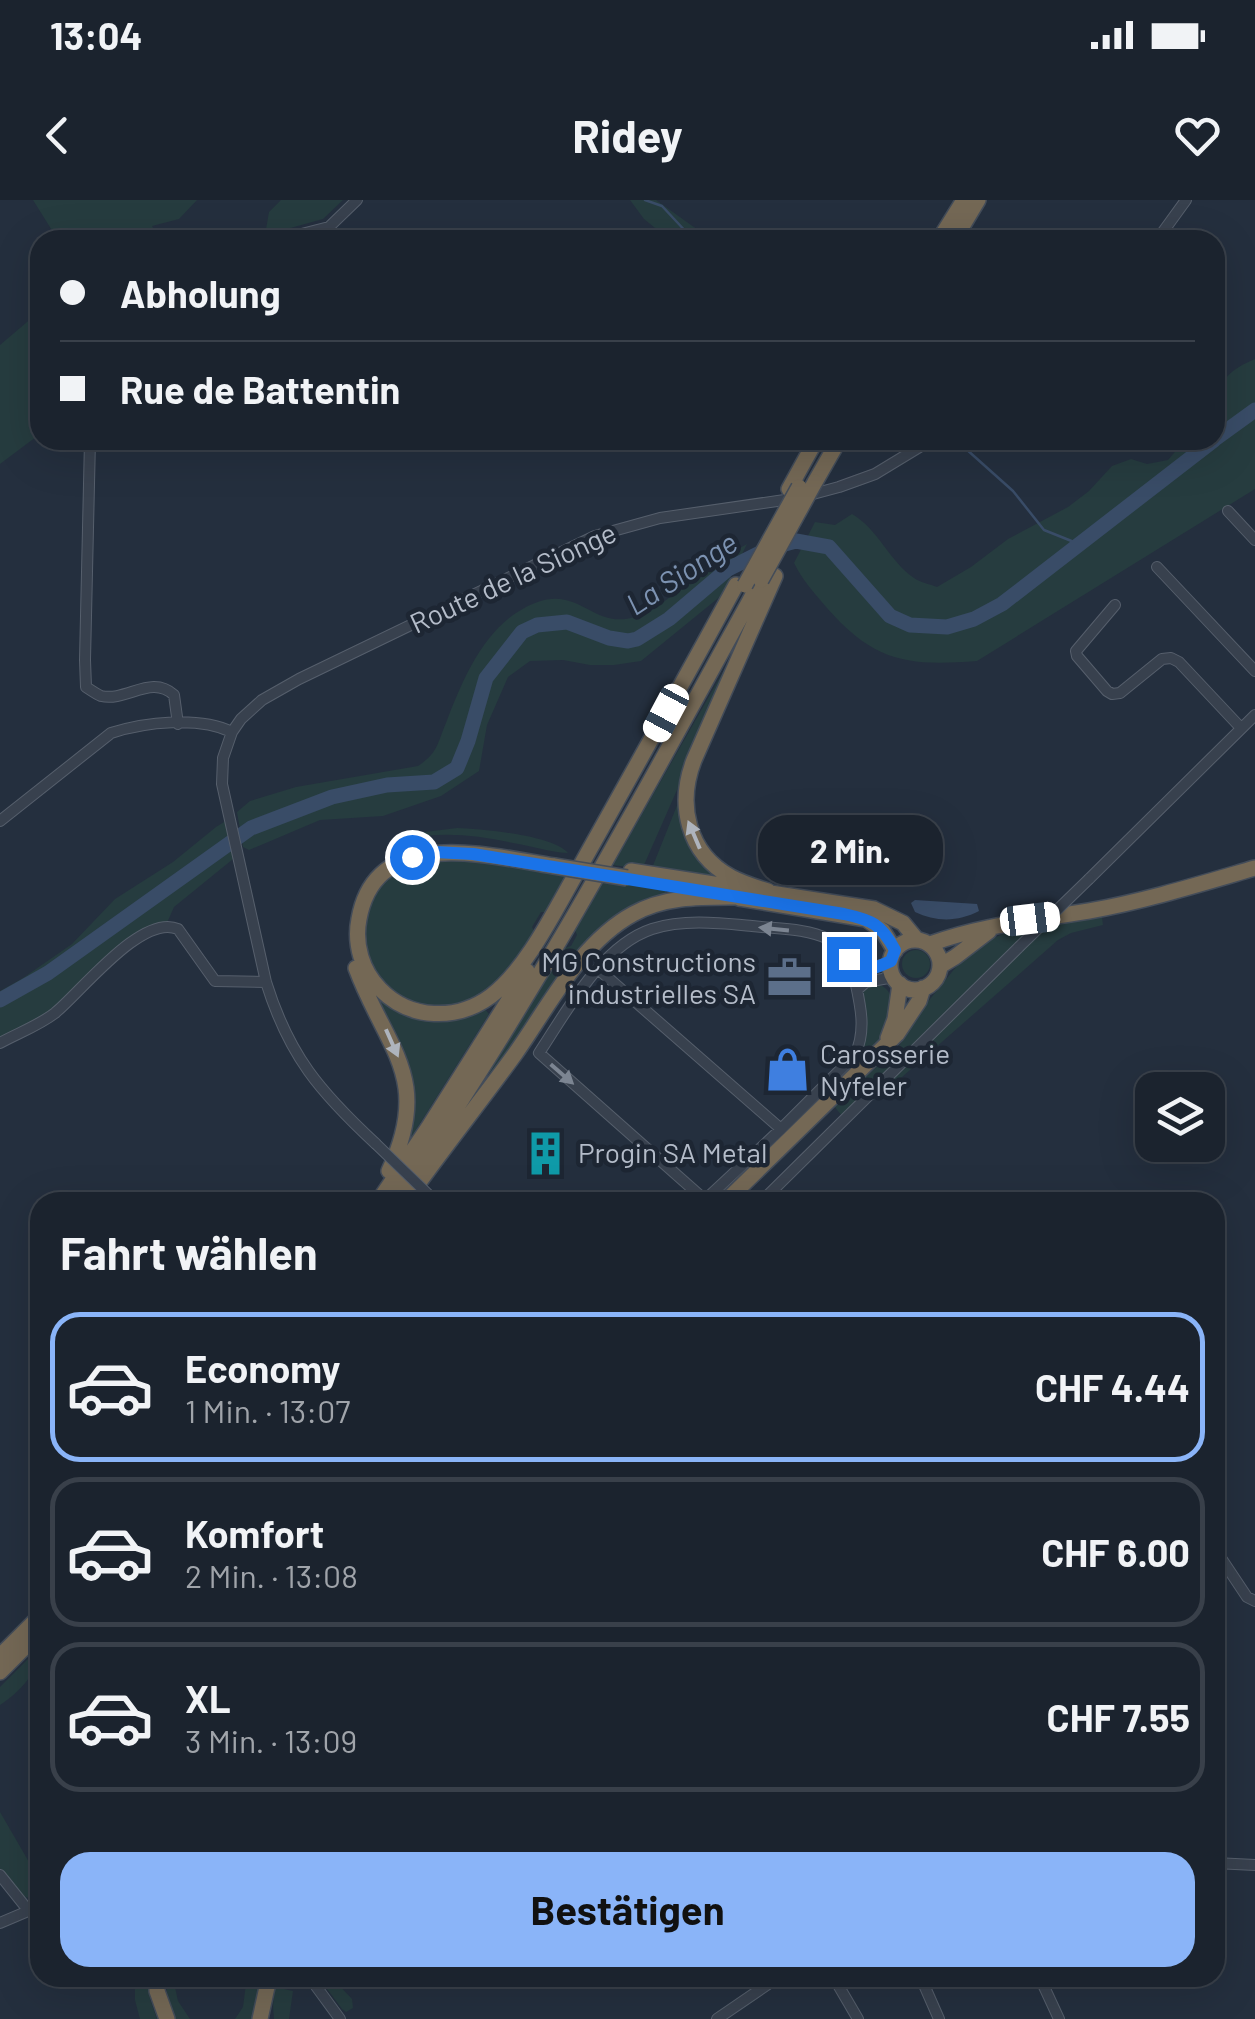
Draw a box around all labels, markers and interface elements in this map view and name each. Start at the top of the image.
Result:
text: 13:04 [50,12,142,58]
icon: back [30,108,85,163]
text: Ridey [572,108,683,162]
icon: heart [1170,108,1225,163]
text: Abholung [120,270,281,316]
text: Rue de Battentin [120,366,400,412]
street label: Route de la Sionge [404,514,621,640]
water label: La Sionge [619,523,743,622]
car [639,679,693,747]
callout: 2 Min. [756,814,942,884]
one-way arrow [686,820,702,850]
text: 2 Min. [810,831,891,869]
route start [390,835,435,880]
car [998,900,1062,938]
one-way arrow [758,921,789,937]
route end [827,937,872,982]
place label: MG Constructions industrielles SA [541,944,756,1010]
office icon: MG Constructions industrielles SA [765,954,813,1002]
one-way arrow [384,1029,401,1058]
place label: Carosserie Nyfeler [820,1036,950,1102]
shop icon: Carosserie Nyfeler [763,1046,811,1094]
one-way arrow [550,1062,575,1084]
map controls [1135,1072,1225,1162]
button: layers [1135,1072,1225,1162]
building icon: Progin SA Metal [521,1129,569,1177]
place label: Progin SA Metal [578,1135,767,1169]
text: Fahrt wählen [60,1225,318,1279]
icon: car [65,1342,155,1432]
text: Economy [185,1345,340,1391]
text: CHF 4.44 [1035,1364,1190,1410]
text: 1 Min. · 13:07 [185,1391,350,1429]
icon: car [65,1507,155,1597]
text: Komfort [185,1510,324,1556]
text: CHF 6.00 [1041,1529,1190,1575]
text: 2 Min. · 13:08 [185,1556,358,1594]
icon: car [65,1672,155,1762]
text: XL [185,1675,231,1721]
text: CHF 7.55 [1047,1694,1190,1740]
text: 3 Min. · 13:09 [185,1721,357,1759]
button: Bestätigen [60,1852,1195,1967]

